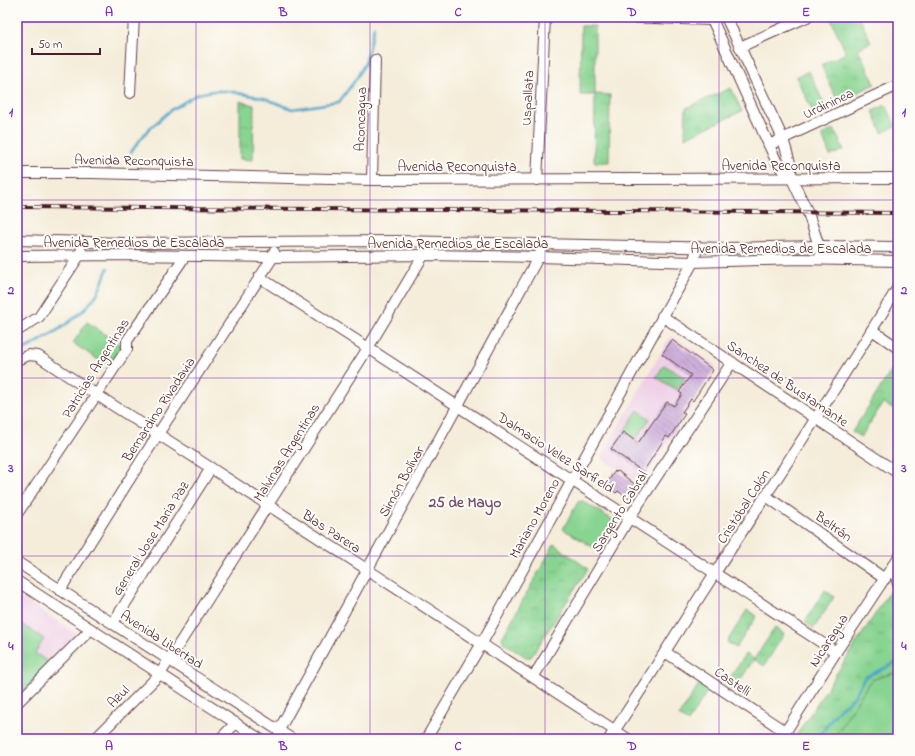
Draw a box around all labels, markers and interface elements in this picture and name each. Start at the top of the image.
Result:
text: A [105,3,113,22]
text: B [278,3,288,22]
text: C [454,3,462,22]
text: D [626,3,637,22]
text: E [802,3,810,22]
scale bar [32,30,100,56]
text: 50 m [38,36,62,54]
street label: Uspallata [517,70,540,126]
street label: Urdininea [800,83,857,125]
street label: Aconcagua [350,86,374,152]
text: 1 [9,103,14,122]
text: 1 [902,103,907,122]
street label: Avenida Reconquista [74,150,194,173]
street label: Avenida Reconquista [721,156,841,177]
street label: Avenida Reconquista [397,157,517,178]
street label: Avenida Remedios de Escalada [44,233,224,254]
street label: Avenida Remedios de Escalada [368,234,548,255]
street label: Avenida Remedios de Escalada [691,239,871,260]
text: 2 [7,281,15,300]
text: 2 [900,281,908,300]
street label: Patricias Argentinas [57,315,136,423]
street label: Sanchez de Bustamante [722,336,853,433]
street label: Bernardino Rivadavia [117,353,201,467]
street label: Malvinas Argentinas [249,399,327,507]
street label: Dalmacio Velez Sarfield [492,407,618,499]
street label: Simón Bolívar [374,442,431,521]
text: 3 [7,459,14,478]
text: 3 [900,459,907,478]
street label: Cristóbal Colón [712,465,776,548]
street label: Sargento Cabral [587,467,655,557]
street label: Mariano Moreno [505,475,566,563]
street label: General Jose Maria Paz [107,477,195,600]
district label: 25 de Mayo [428,492,501,516]
street label: Blas Parera [297,505,365,559]
street label: Beltrán [809,506,856,548]
street label: Avenida Libertad [116,606,207,675]
street label: Nicaragua [804,610,855,672]
text: 4 [7,637,14,656]
text: 4 [900,637,907,656]
street label: Castelli [709,662,755,702]
street label: Azul [103,681,135,713]
text: A [105,737,113,756]
text: B [278,737,288,756]
text: C [454,737,462,756]
text: D [626,737,637,756]
text: E [802,737,810,756]

